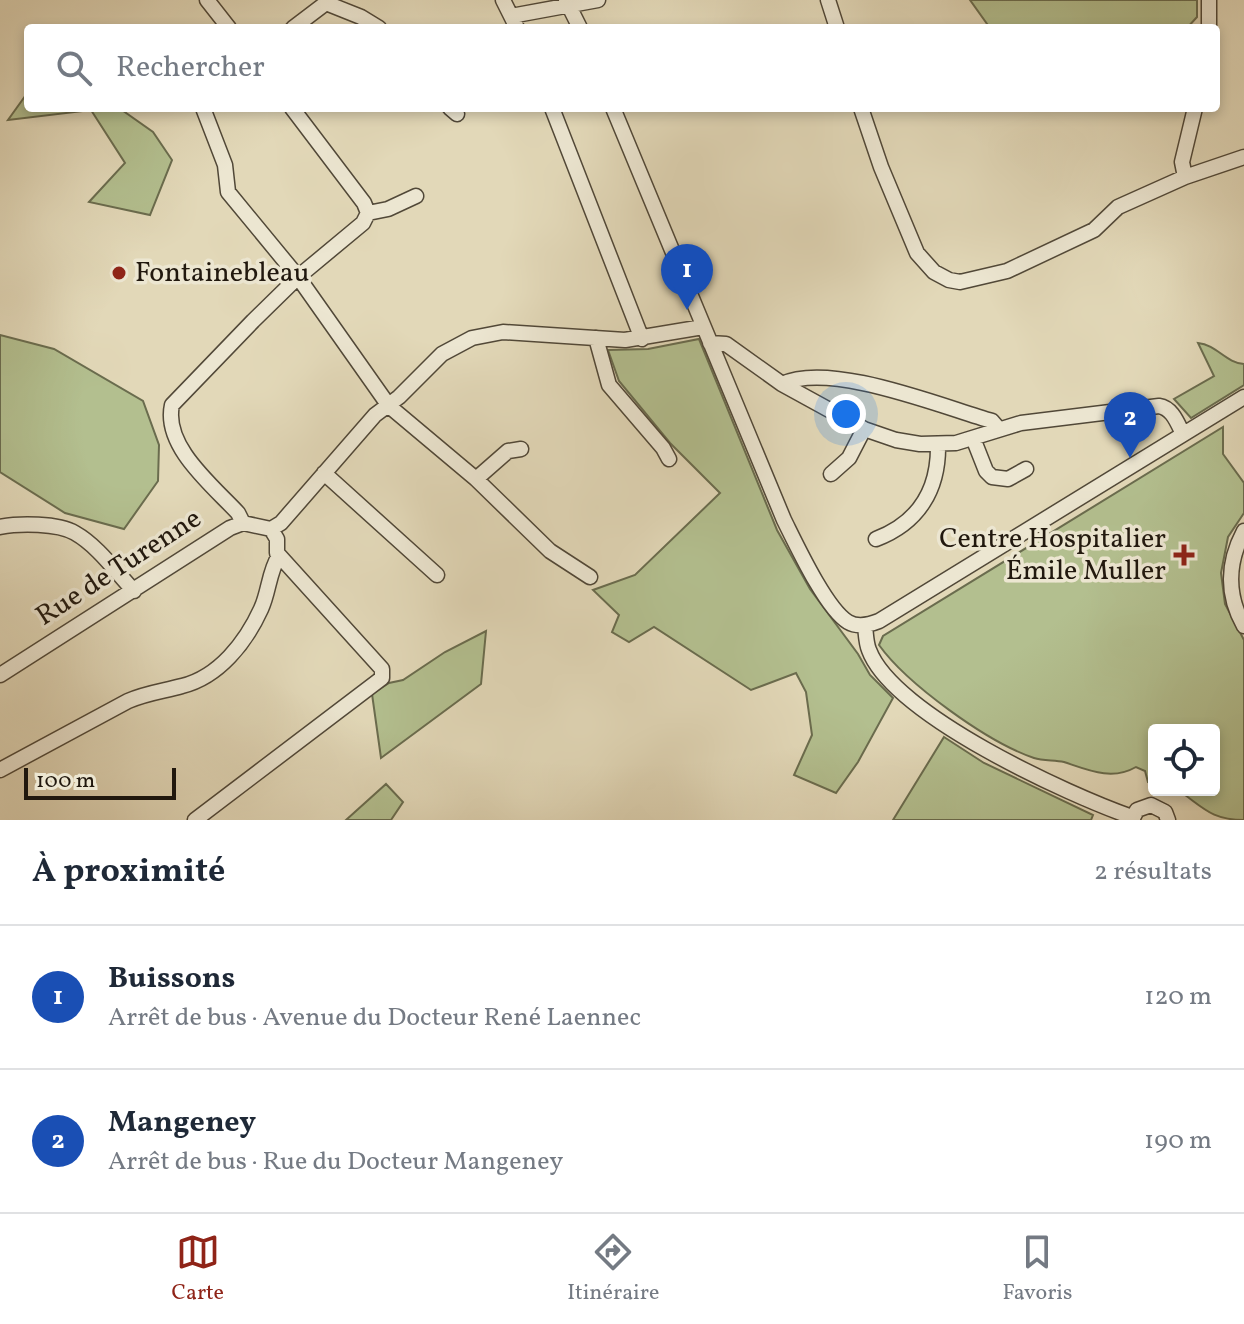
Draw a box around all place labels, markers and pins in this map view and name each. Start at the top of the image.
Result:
pin: 1 [661,244,713,310]
place label: Fontainebleau [135,254,310,293]
marker: Fontainebleau [110,264,128,282]
pin: 2 [1104,392,1156,458]
place label: Centre Hospitalier Émile Muller [939,520,1166,591]
marker: Centre Hospitalier Émile Muller [1173,544,1195,566]

